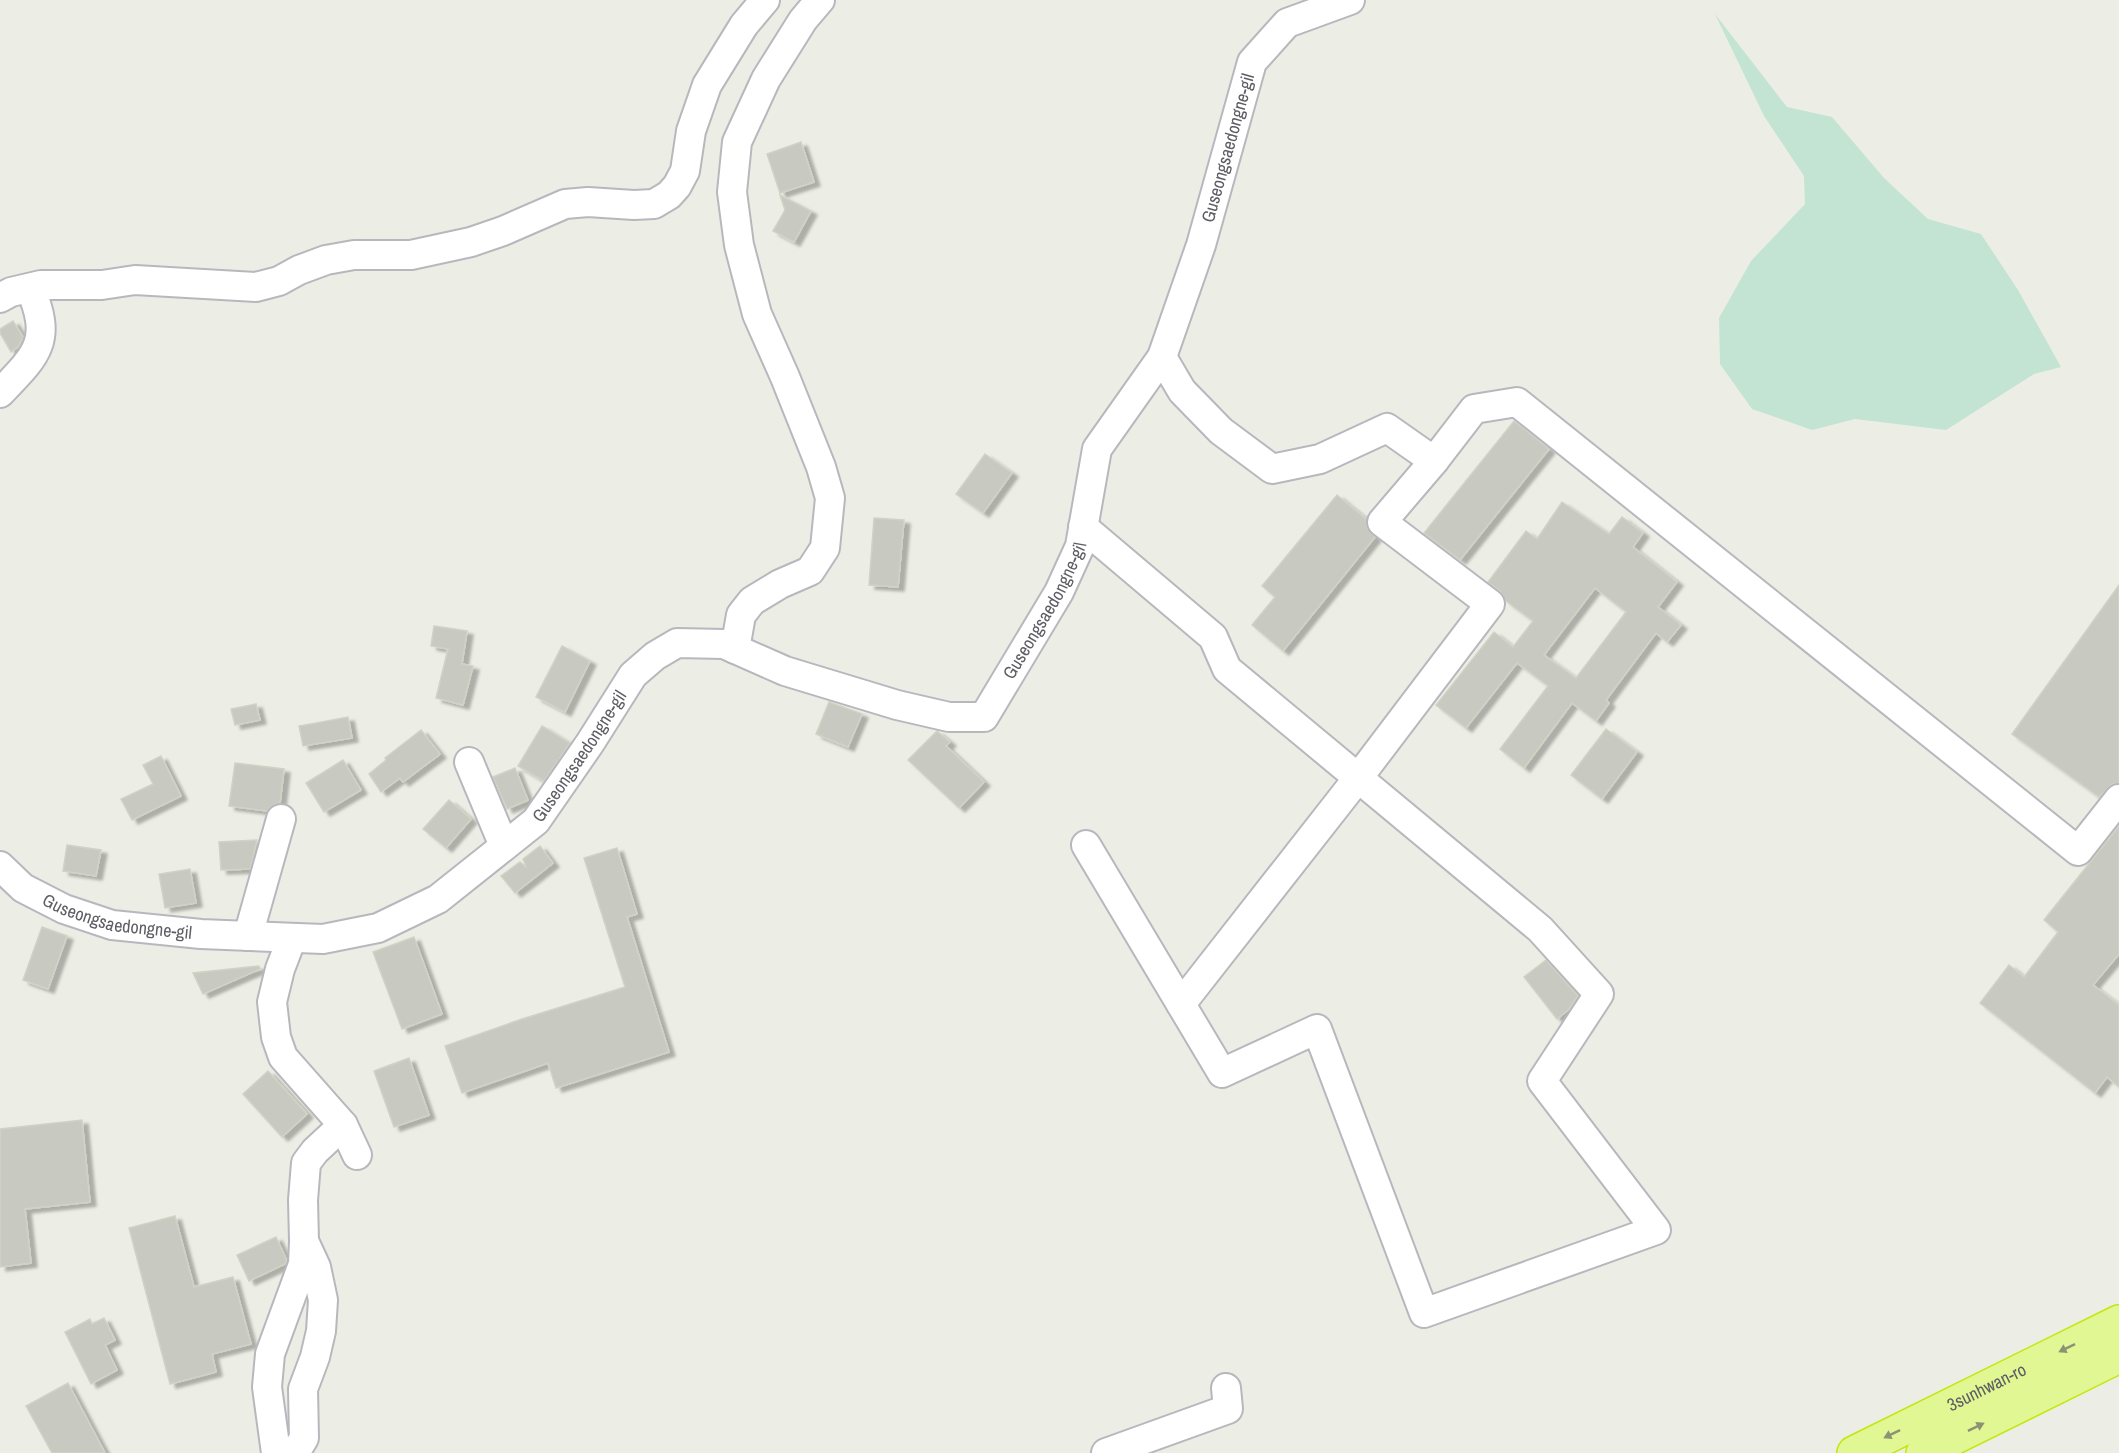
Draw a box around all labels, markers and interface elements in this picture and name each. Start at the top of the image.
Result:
street label: Guseongsaedongne-gil [1195,70,1260,225]
street label: Guseongsaedongne-gil [997,540,1092,684]
street label: Guseongsaedongne-gil [526,685,632,827]
street label: Guseongsaedongne-gil [38,887,193,945]
one-way arrow [2058,1343,2075,1352]
street label: 3sunhwan-ro [1943,1357,2030,1417]
one-way arrow [1967,1422,1984,1432]
one-way arrow [1883,1429,1900,1439]

